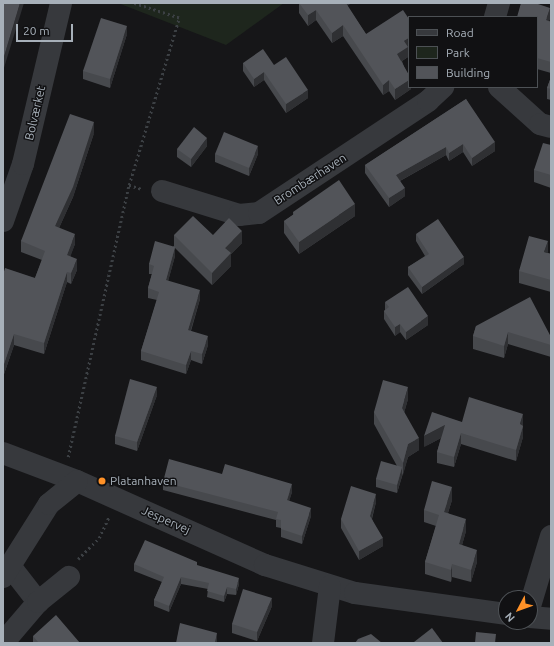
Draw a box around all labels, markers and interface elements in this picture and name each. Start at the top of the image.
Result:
scale bar [18,16,75,42]
legend [408,16,538,88]
text: 20 m [23,24,50,37]
text: Road [446,26,474,39]
text: Park [446,46,470,59]
text: Building [446,66,490,79]
street label: Bolværket [22,84,48,142]
street label: Brombærhaven [271,150,349,208]
place label: Platanhaven [110,474,177,488]
marker: Platanhaven [97,476,107,486]
street label: Jespervej [140,503,192,537]
north arrow [498,590,538,630]
text: N [502,610,517,624]

